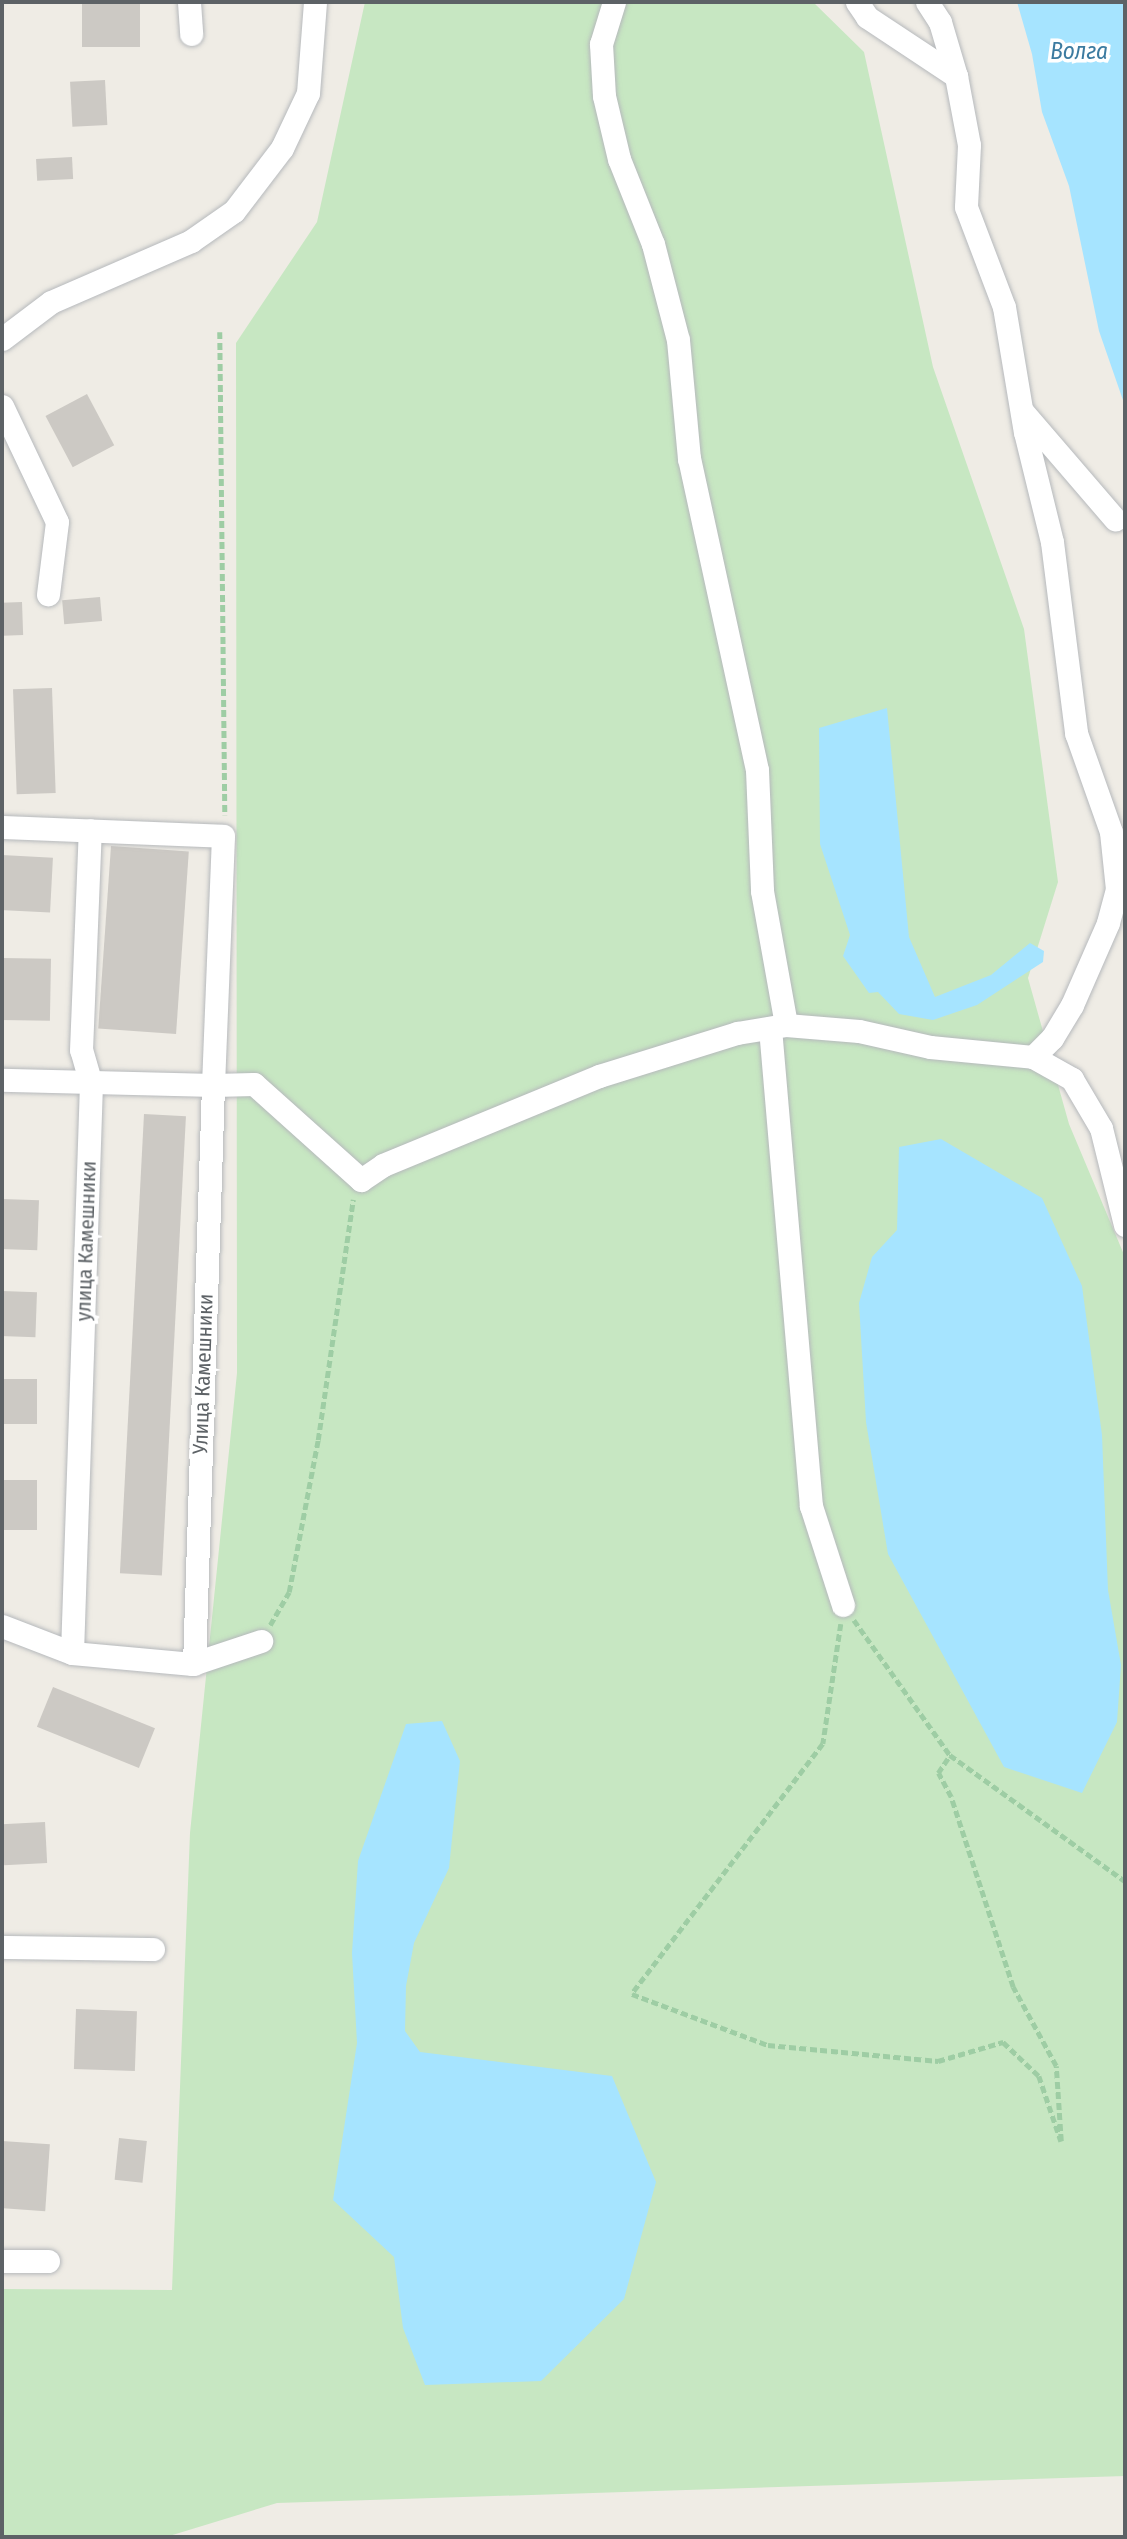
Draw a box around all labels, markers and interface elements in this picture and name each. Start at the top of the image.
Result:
water label: Волга [1050,37,1108,65]
street label: улица Камешники [71,1160,101,1322]
street label: Улица Камешники [188,1293,218,1455]

